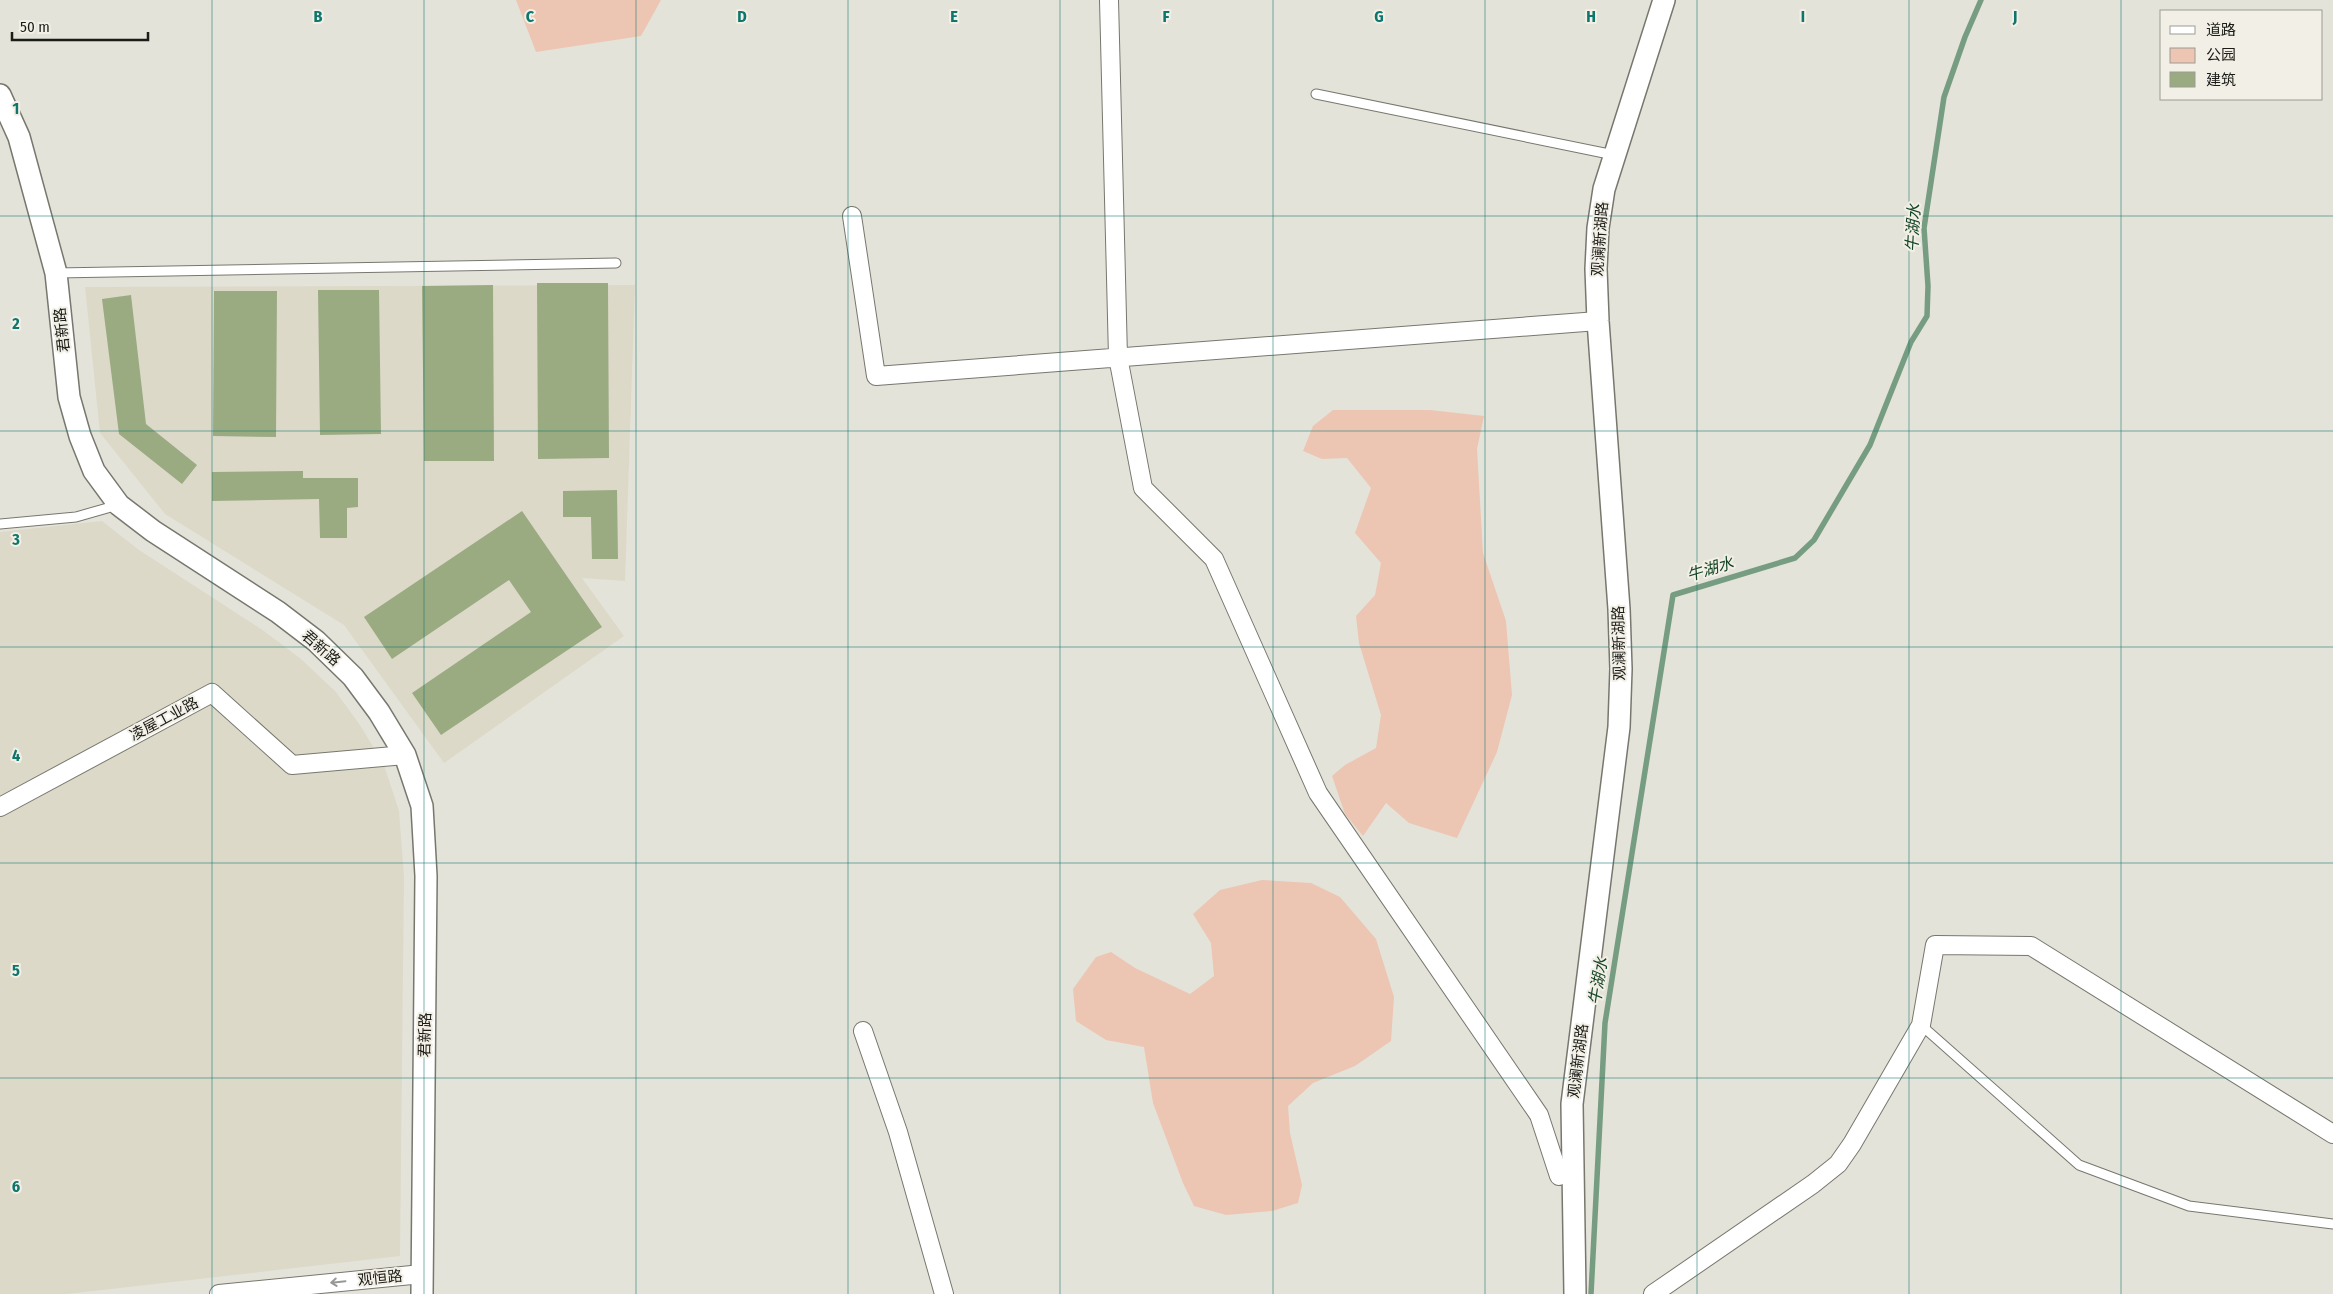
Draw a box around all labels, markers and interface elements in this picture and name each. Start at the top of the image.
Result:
text: B [314,7,323,26]
text: C [526,7,535,26]
text: D [737,7,747,26]
text: E [950,7,958,26]
text: F [1162,7,1170,26]
text: G [1374,7,1384,26]
text: H [1586,7,1596,26]
text: I [1801,7,1805,26]
text: J [2012,7,2017,26]
scale bar [12,10,149,42]
legend [2160,10,2323,100]
text: 50 m [20,18,50,36]
text: 道路 [2206,21,2236,39]
text: 公园 [2206,46,2236,64]
text: 建筑 [2206,71,2236,89]
text: 1 [13,99,19,118]
street label: 观澜新湖路 [1588,201,1612,277]
water label: 牛湖水 [1902,203,1924,252]
street label: 君新路 [51,307,73,353]
text: 2 [11,314,20,333]
text: 3 [11,530,20,549]
water label: 牛湖水 [1684,553,1737,585]
street label: 观澜新湖路 [1609,605,1629,681]
street label: 君新路 [298,626,344,670]
street label: 凌屋工业路 [127,693,201,745]
text: 4 [12,746,20,765]
water label: 牛湖水 [1585,955,1611,1006]
text: 5 [12,961,20,980]
street label: 君新路 [416,1012,434,1058]
street label: 观澜新湖路 [1564,1023,1592,1099]
text: 6 [12,1177,20,1196]
street label: 观恒路 [357,1267,403,1289]
one-way arrow [331,1277,347,1287]

